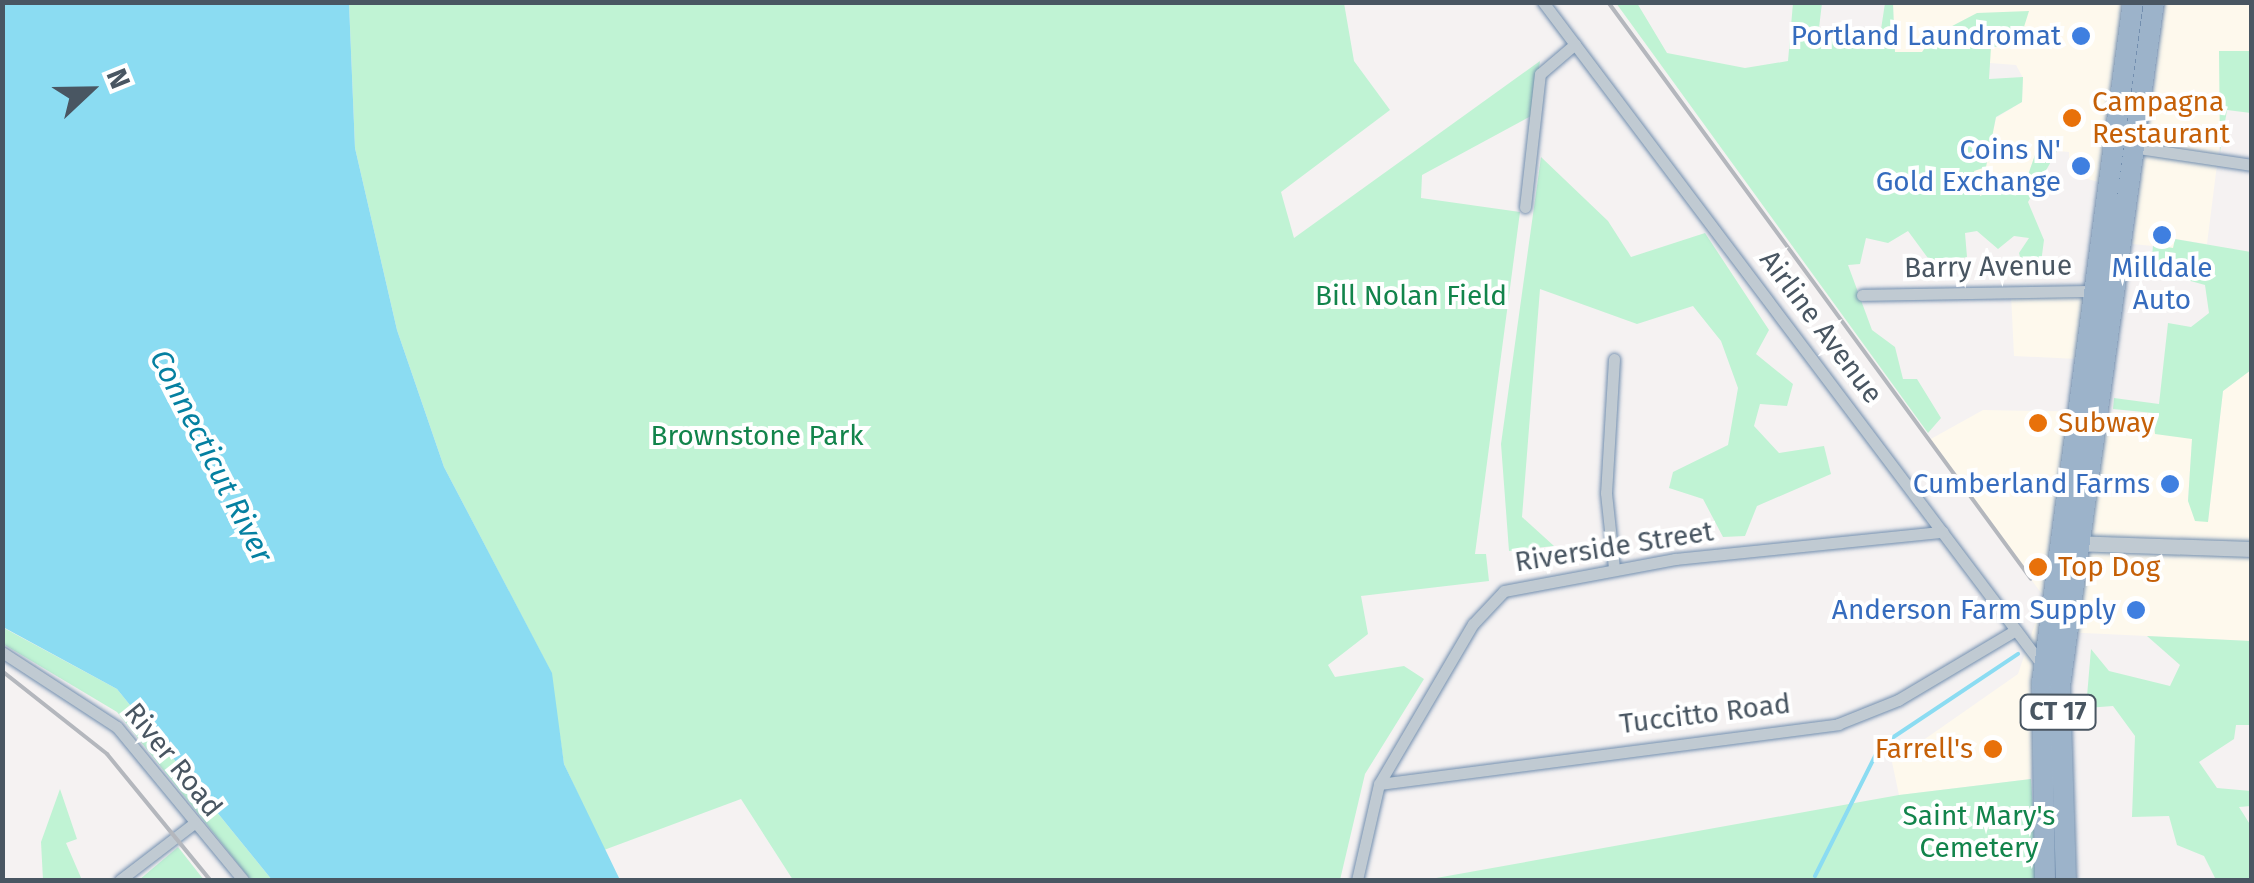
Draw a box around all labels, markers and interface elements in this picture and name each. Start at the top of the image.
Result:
place label: Portland Laundromat [1791,19,2061,53]
marker: Portland Laundromat [2070,25,2092,47]
north arrow [40,40,140,140]
text: N [99,64,137,93]
place label: Campagna Restaurant [2092,85,2230,151]
marker: Campagna Restaurant [2061,107,2083,129]
place label: Coins N' Gold Exchange [1876,133,2061,199]
marker: Coins N' Gold Exchange [2070,155,2092,177]
marker: Milldale Auto [2151,224,2173,246]
street label: Airline Avenue [1753,244,1889,410]
street label: Barry Avenue [1904,249,2072,285]
place label: Milldale Auto [2112,251,2212,317]
park label: Bill Nolan Field [1315,279,1507,313]
water label: Connecticut River [142,344,280,568]
place label: Subway [2058,406,2155,440]
marker: Subway [2027,412,2049,434]
park label: Brownstone Park [650,419,864,453]
place label: Cumberland Farms [1913,467,2150,501]
marker: Cumberland Farms [2159,473,2181,495]
street label: Riverside Street [1512,515,1716,579]
place label: Top Dog [2058,550,2160,584]
marker: Top Dog [2027,556,2049,578]
place label: Anderson Farm Supply [1832,593,2116,627]
marker: Anderson Farm Supply [2125,599,2147,621]
street label: Tuccitto Road [1618,687,1792,741]
road number: CT 17 [2018,692,2098,732]
street label: River Road [117,696,229,824]
place label: Farrell's [1875,732,1973,766]
marker: Farrell's [1982,738,2004,760]
park label: Saint Mary's Cemetery [1903,799,2055,865]

